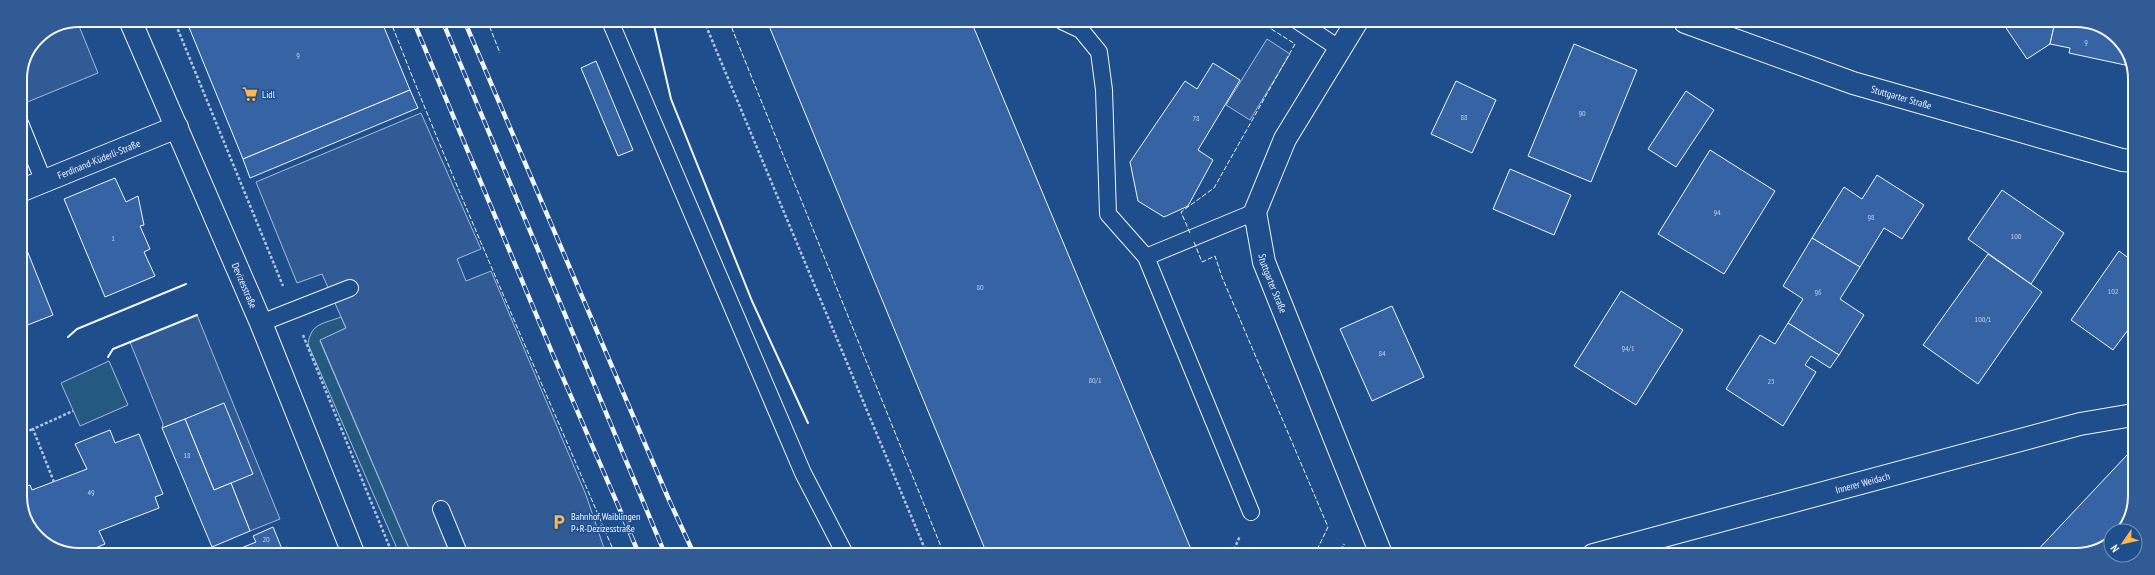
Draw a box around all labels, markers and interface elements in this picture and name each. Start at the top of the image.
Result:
house number: 9 [2084,37,2088,47]
house number: 9 [296,50,300,60]
street label: Stuttgarter Straße [1869,82,1933,112]
supermarket icon: Lidl [241,85,259,103]
place label: Lidl [262,88,276,101]
house number: 90 [1578,108,1586,118]
house number: 88 [1460,112,1468,122]
house number: 78 [1192,113,1200,123]
street label: Ferdinand-Küderli-Straße [56,137,142,182]
house number: 94 [1713,207,1721,217]
house number: 98 [1867,212,1875,222]
house number: 100 [2011,231,2022,241]
house number: 1 [111,233,115,243]
street label: Stuttgarter Straße [1256,253,1290,315]
street label: Devizesstraße [229,261,260,310]
house number: 80 [976,282,984,292]
house number: 102 [2108,286,2119,296]
house number: 96 [1814,287,1822,297]
house number: 100/1 [1975,314,1992,324]
house number: 94/1 [1621,343,1635,353]
house number: 84 [1378,348,1386,358]
house number: 80/1 [1088,375,1102,385]
house number: 25 [1767,376,1775,386]
house number: 18 [183,450,191,460]
street label: Innerer Weidach [1834,469,1891,497]
house number: 49 [87,487,95,497]
place label: Bahnhof Waiblingen P+R-Dezizesstraße [571,510,640,535]
parking icon: Bahnhof Waiblingen P+R-Dezizesstraße [550,513,568,531]
north arrow [2103,523,2143,563]
house number: 20 [262,534,270,544]
text: N [2107,542,2122,555]

